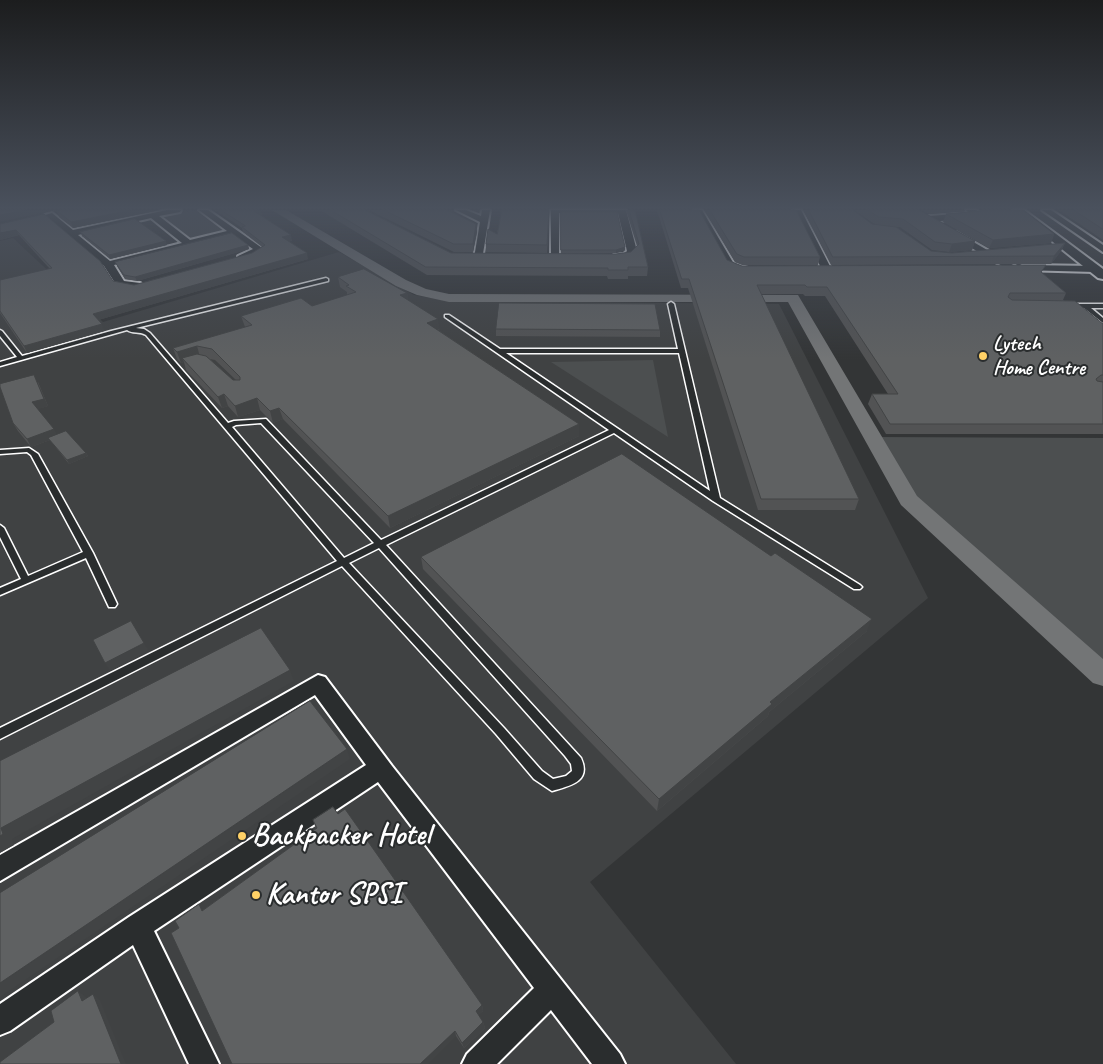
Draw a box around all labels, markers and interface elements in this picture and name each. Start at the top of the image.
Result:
place label: Lytech Home Centre [993,331,1085,381]
marker: Lytech Home Centre [977,350,989,362]
place label: Backpacker Hotel [252,818,430,854]
marker: Backpacker Hotel [236,830,248,842]
place label: Kantor SPSI [266,877,402,913]
marker: Kantor SPSI [250,889,262,901]

